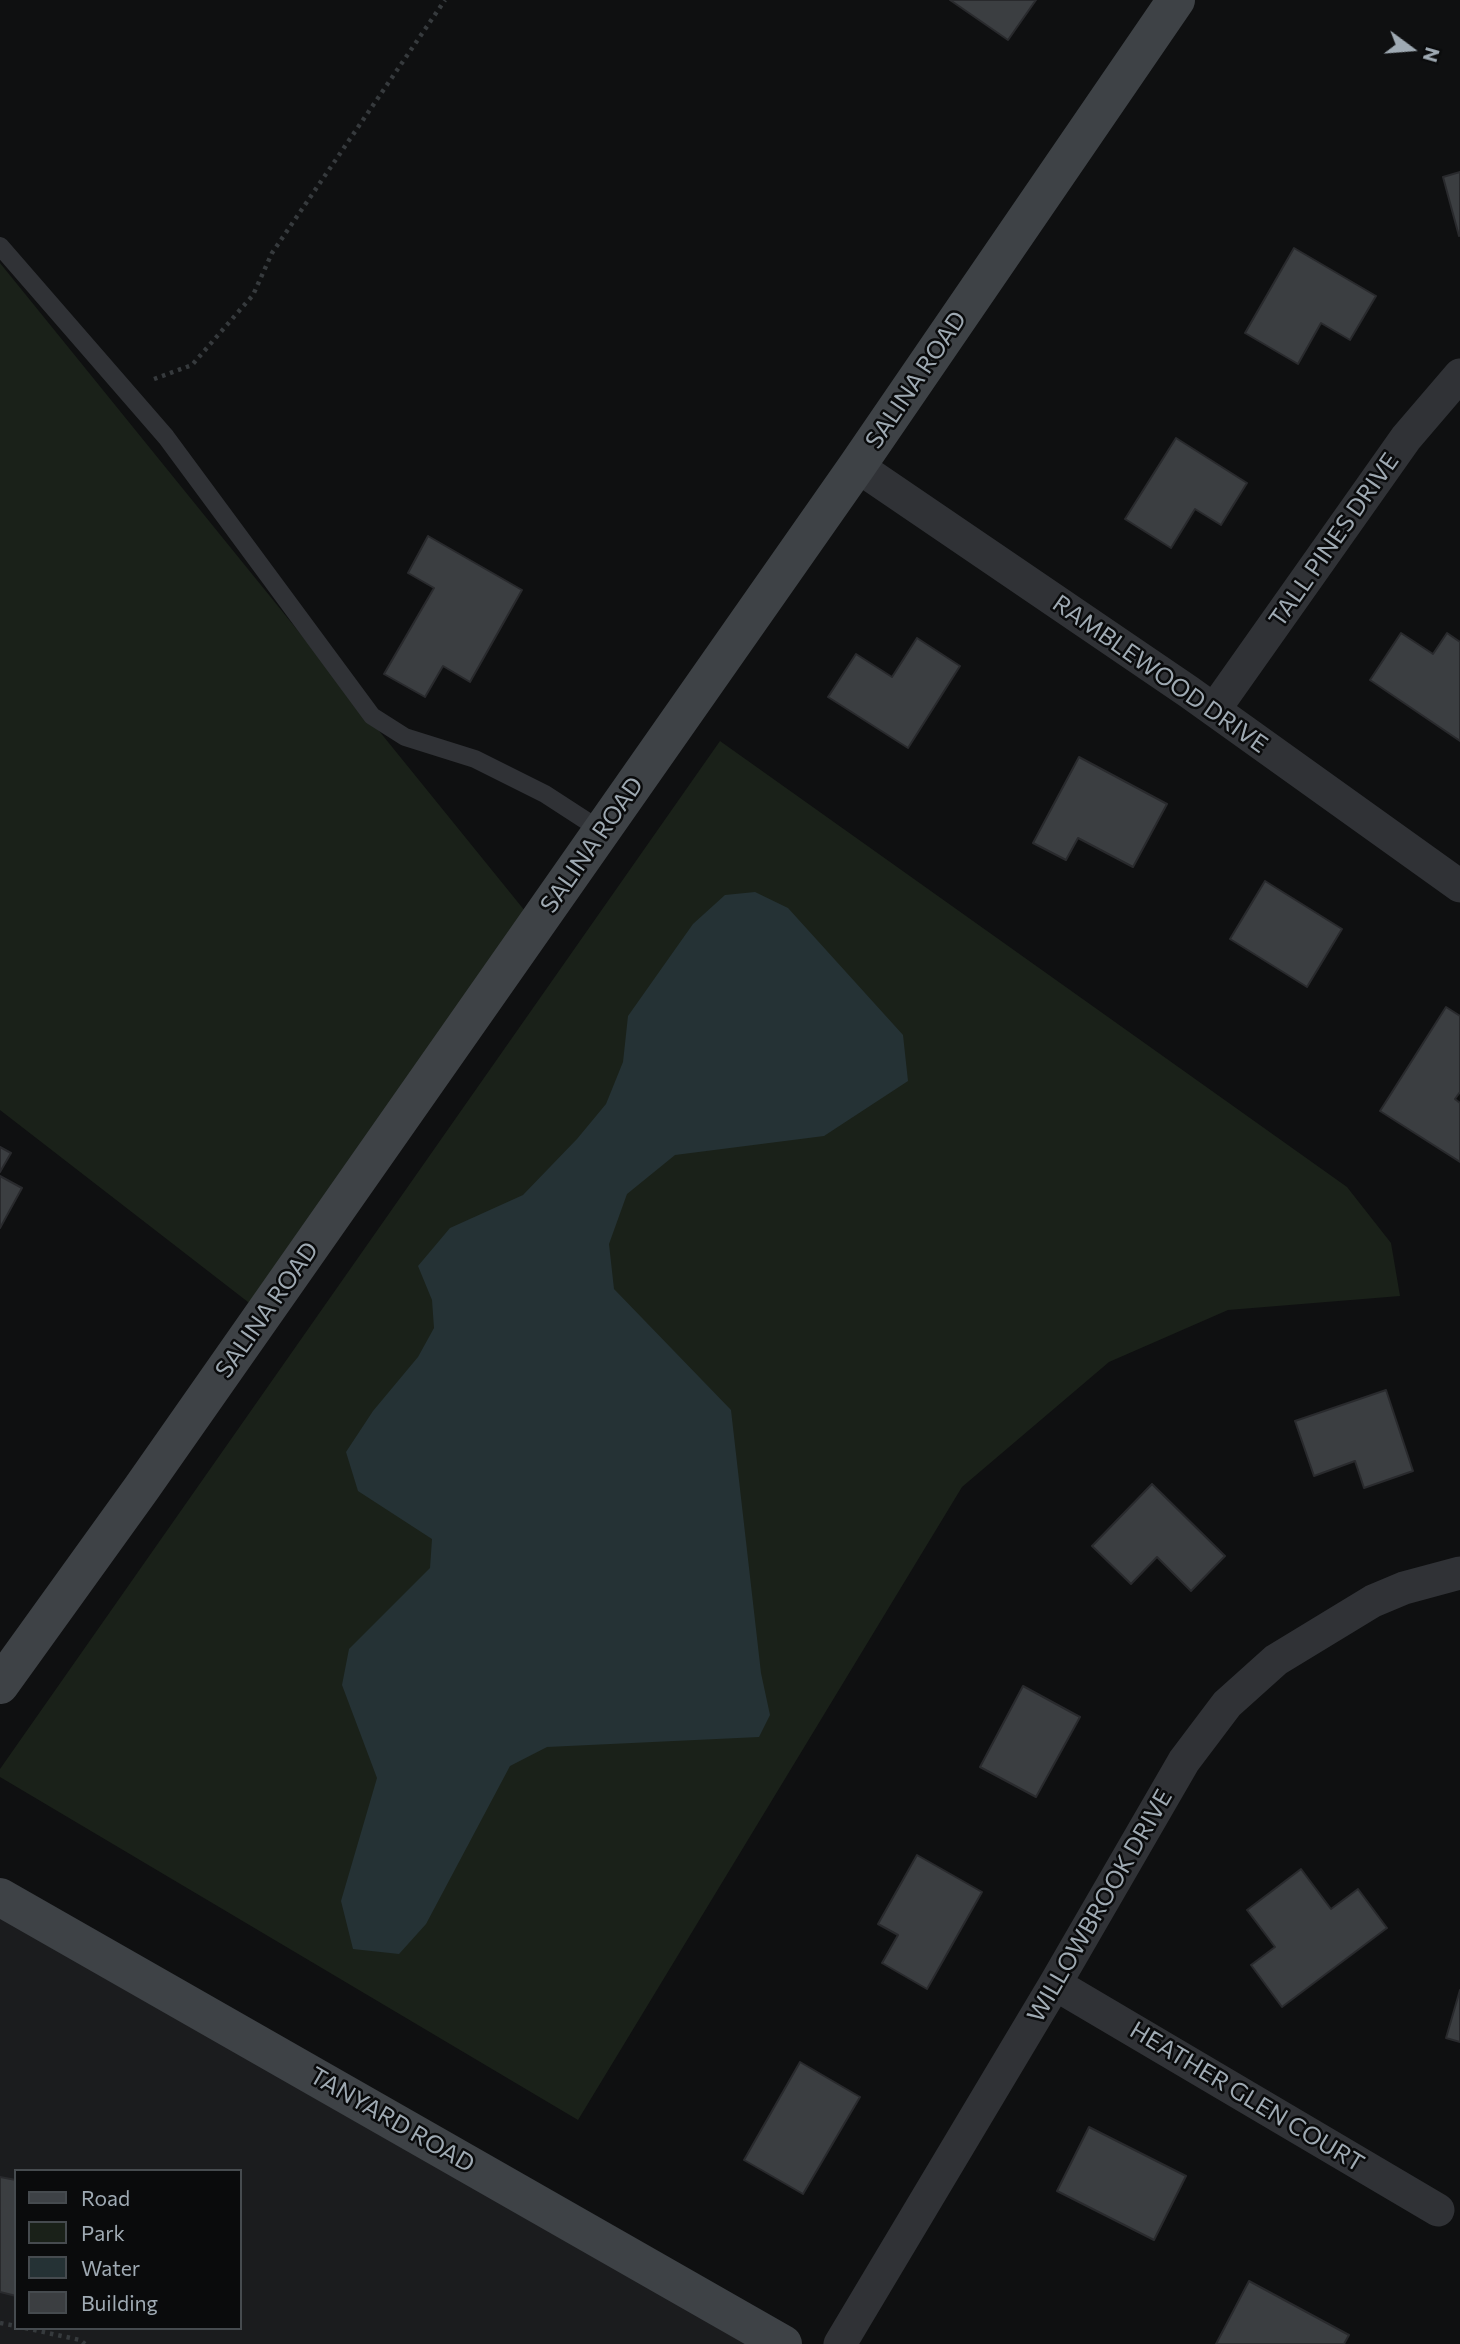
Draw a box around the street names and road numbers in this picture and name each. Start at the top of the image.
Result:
street label: SALINA ROAD [860,306,972,454]
street label: TALL PINES DRIVE [1263,447,1405,633]
street label: RAMBLEWOOD DRIVE [1047,589,1273,759]
street label: SALINA ROAD [535,772,649,918]
street label: SALINA ROAD [210,1237,324,1383]
street label: WILLOWBROOK DRIVE [1022,1784,1178,2028]
street label: HEATHER GLEN COURT [1125,2016,1369,2178]
street label: TANYARD ROAD [305,2061,479,2179]

